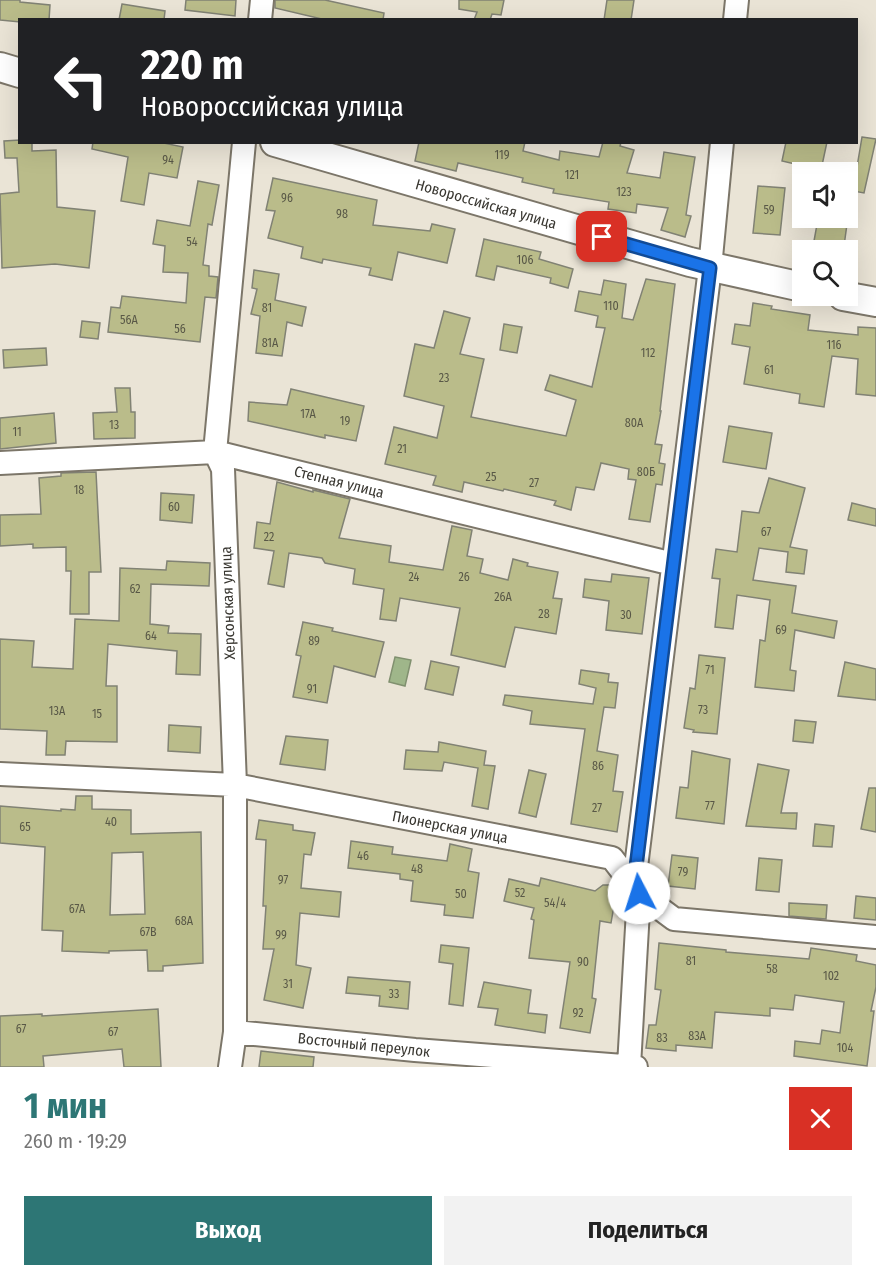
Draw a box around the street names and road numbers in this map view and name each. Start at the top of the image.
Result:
street label: Новороссийская улица [413,175,559,233]
street label: Степная улица [292,462,386,502]
street label: Херсонская улица [217,546,239,660]
street label: Пионерская улица [391,807,509,847]
street label: Восточный переулок [297,1029,431,1061]

